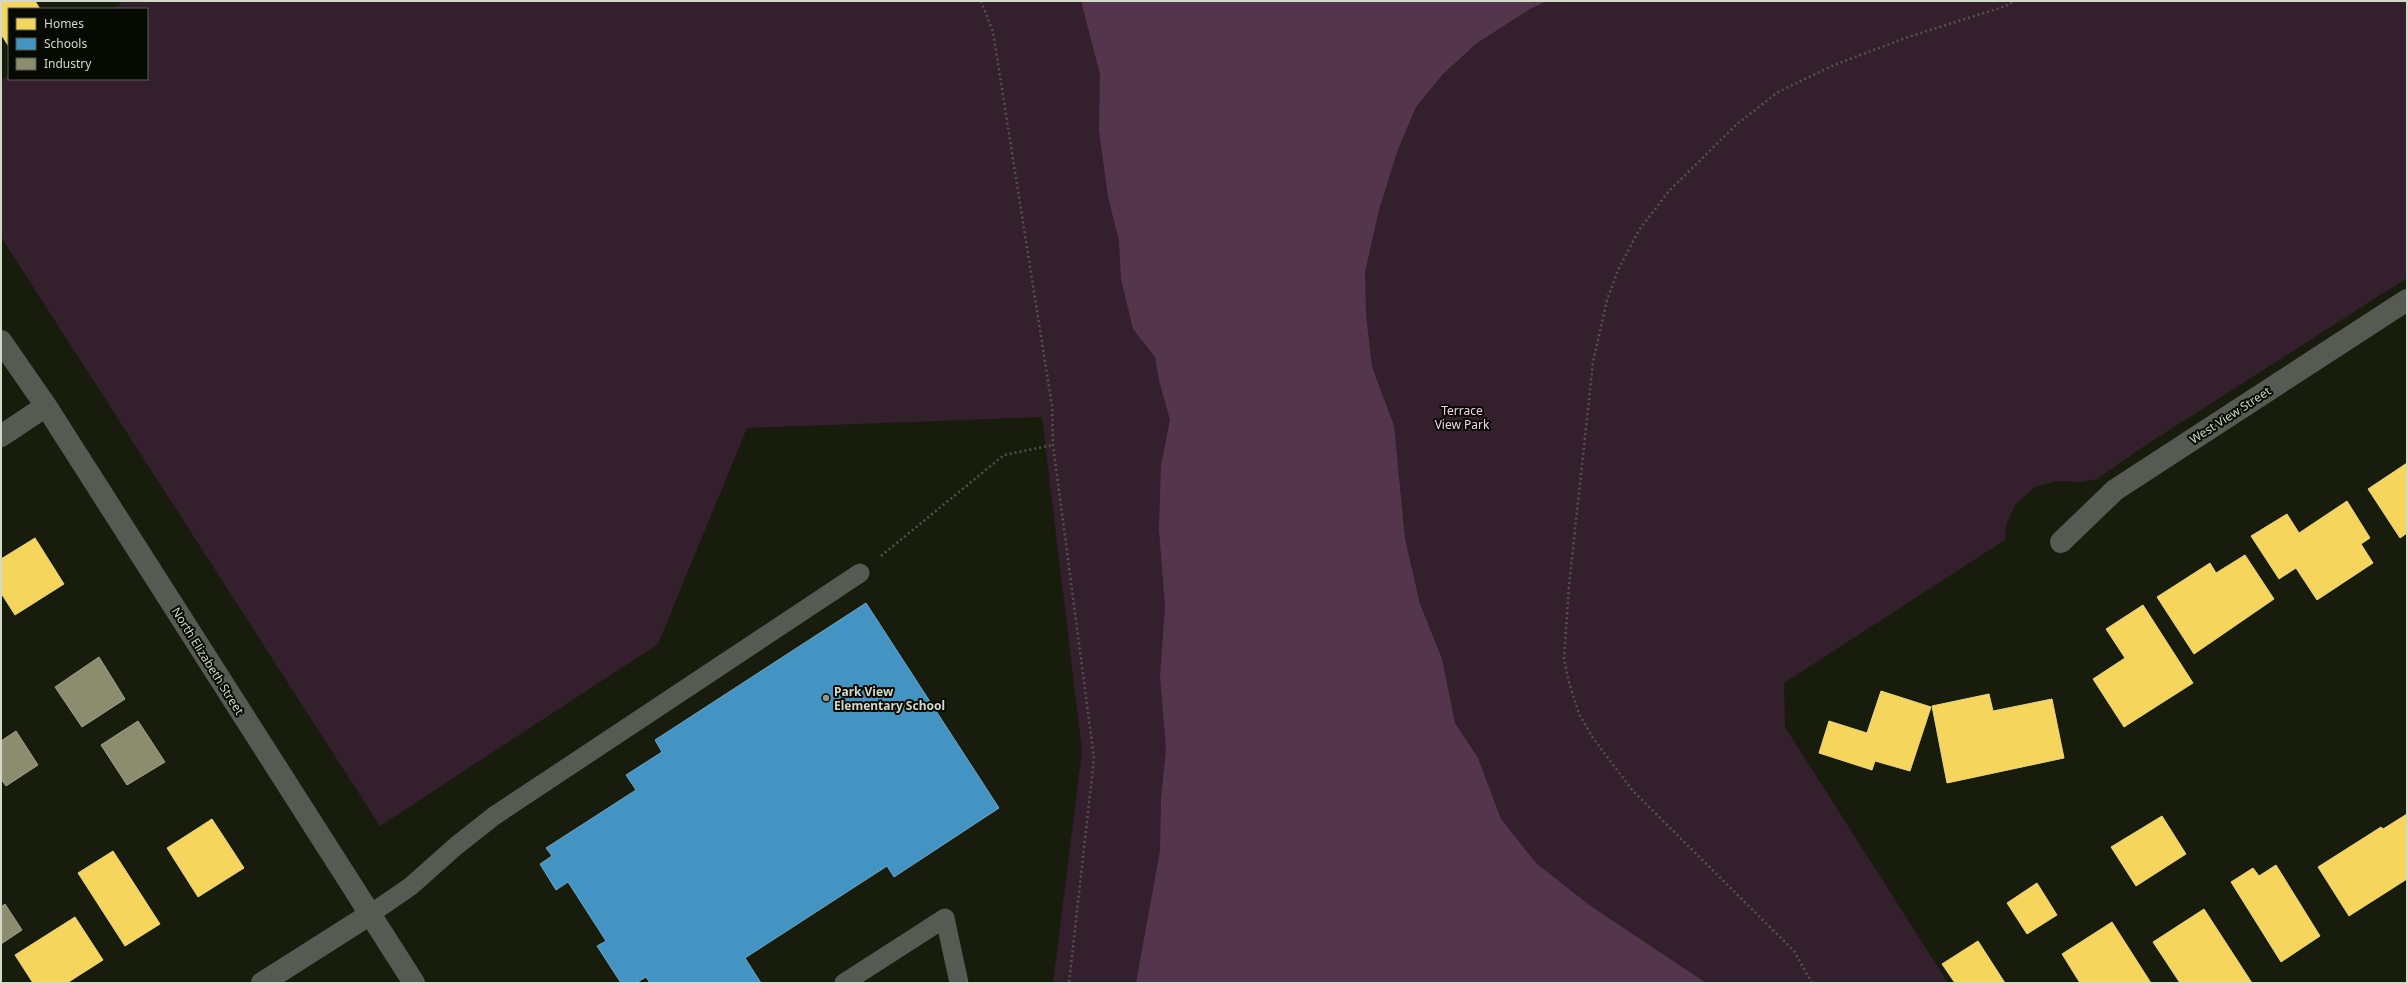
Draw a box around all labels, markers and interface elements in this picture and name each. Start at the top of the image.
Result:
legend [8,8,148,80]
text: Homes [44,15,84,32]
text: Schools [44,35,87,52]
text: Industry [44,55,92,72]
street label: West View Street [2186,382,2275,448]
park label: Terrace View Park [1435,402,1490,433]
street label: North Elizabeth Street [168,604,248,719]
place label: Park View Elementary School [834,683,945,714]
marker: Park View Elementary School [821,693,831,703]

